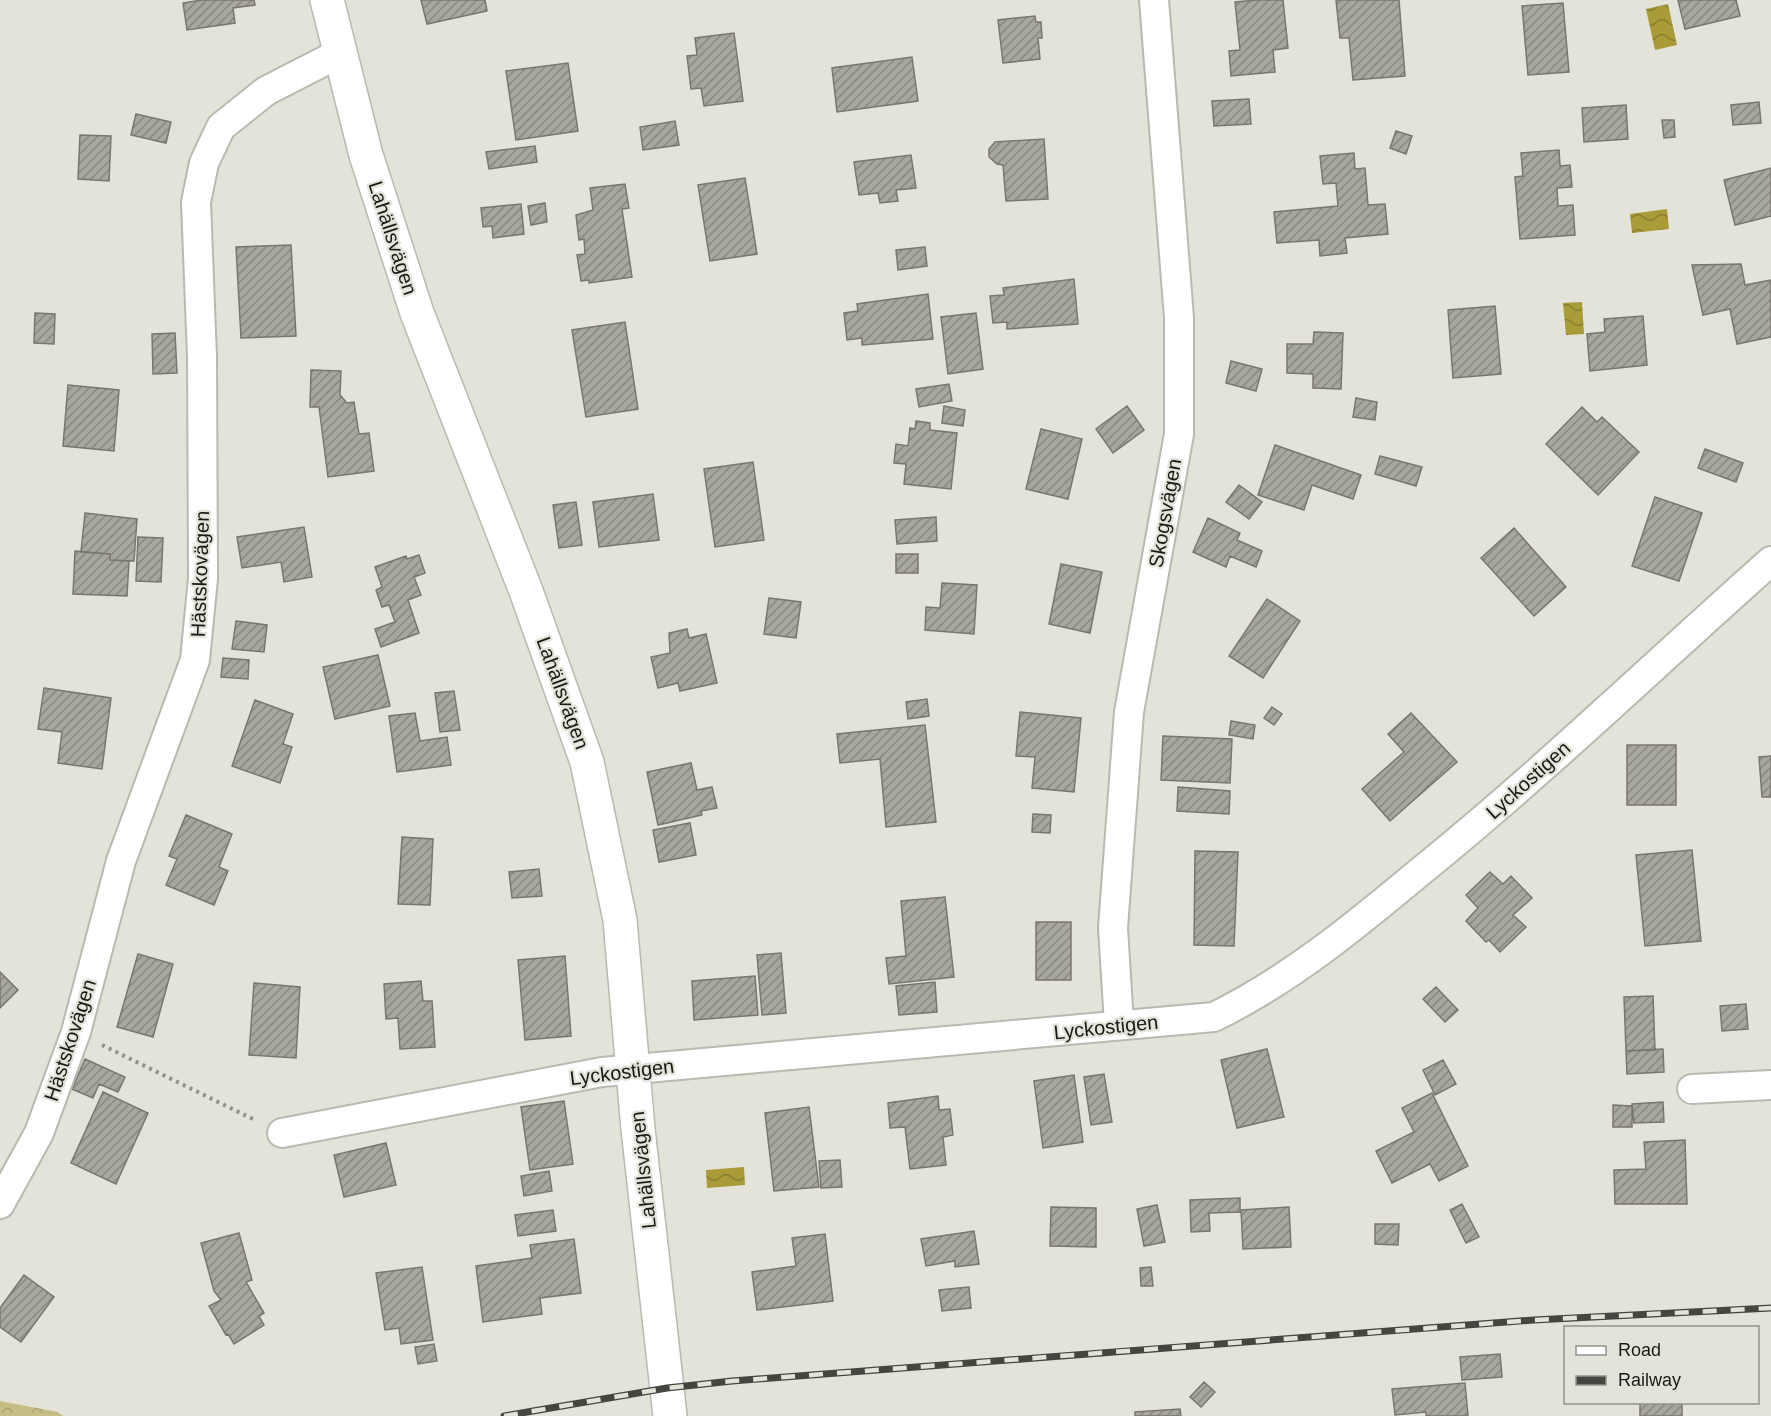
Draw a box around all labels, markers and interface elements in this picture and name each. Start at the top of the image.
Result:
street label: Lahällsvägen [364,179,422,297]
street label: Skogsvägen [1145,457,1185,569]
street label: Hästskovägen [187,510,213,638]
street label: Lahällsvägen [533,634,593,752]
street label: Lyckostigen [1482,737,1574,823]
street label: Hästskovägen [40,976,100,1104]
street label: Lyckostigen [1053,1011,1159,1043]
street label: Lyckostigen [569,1055,675,1089]
street label: Lahällsvägen [626,1110,660,1230]
legend [1564,1326,1759,1404]
text: Road [1618,1340,1661,1360]
text: Railway [1618,1370,1681,1390]

